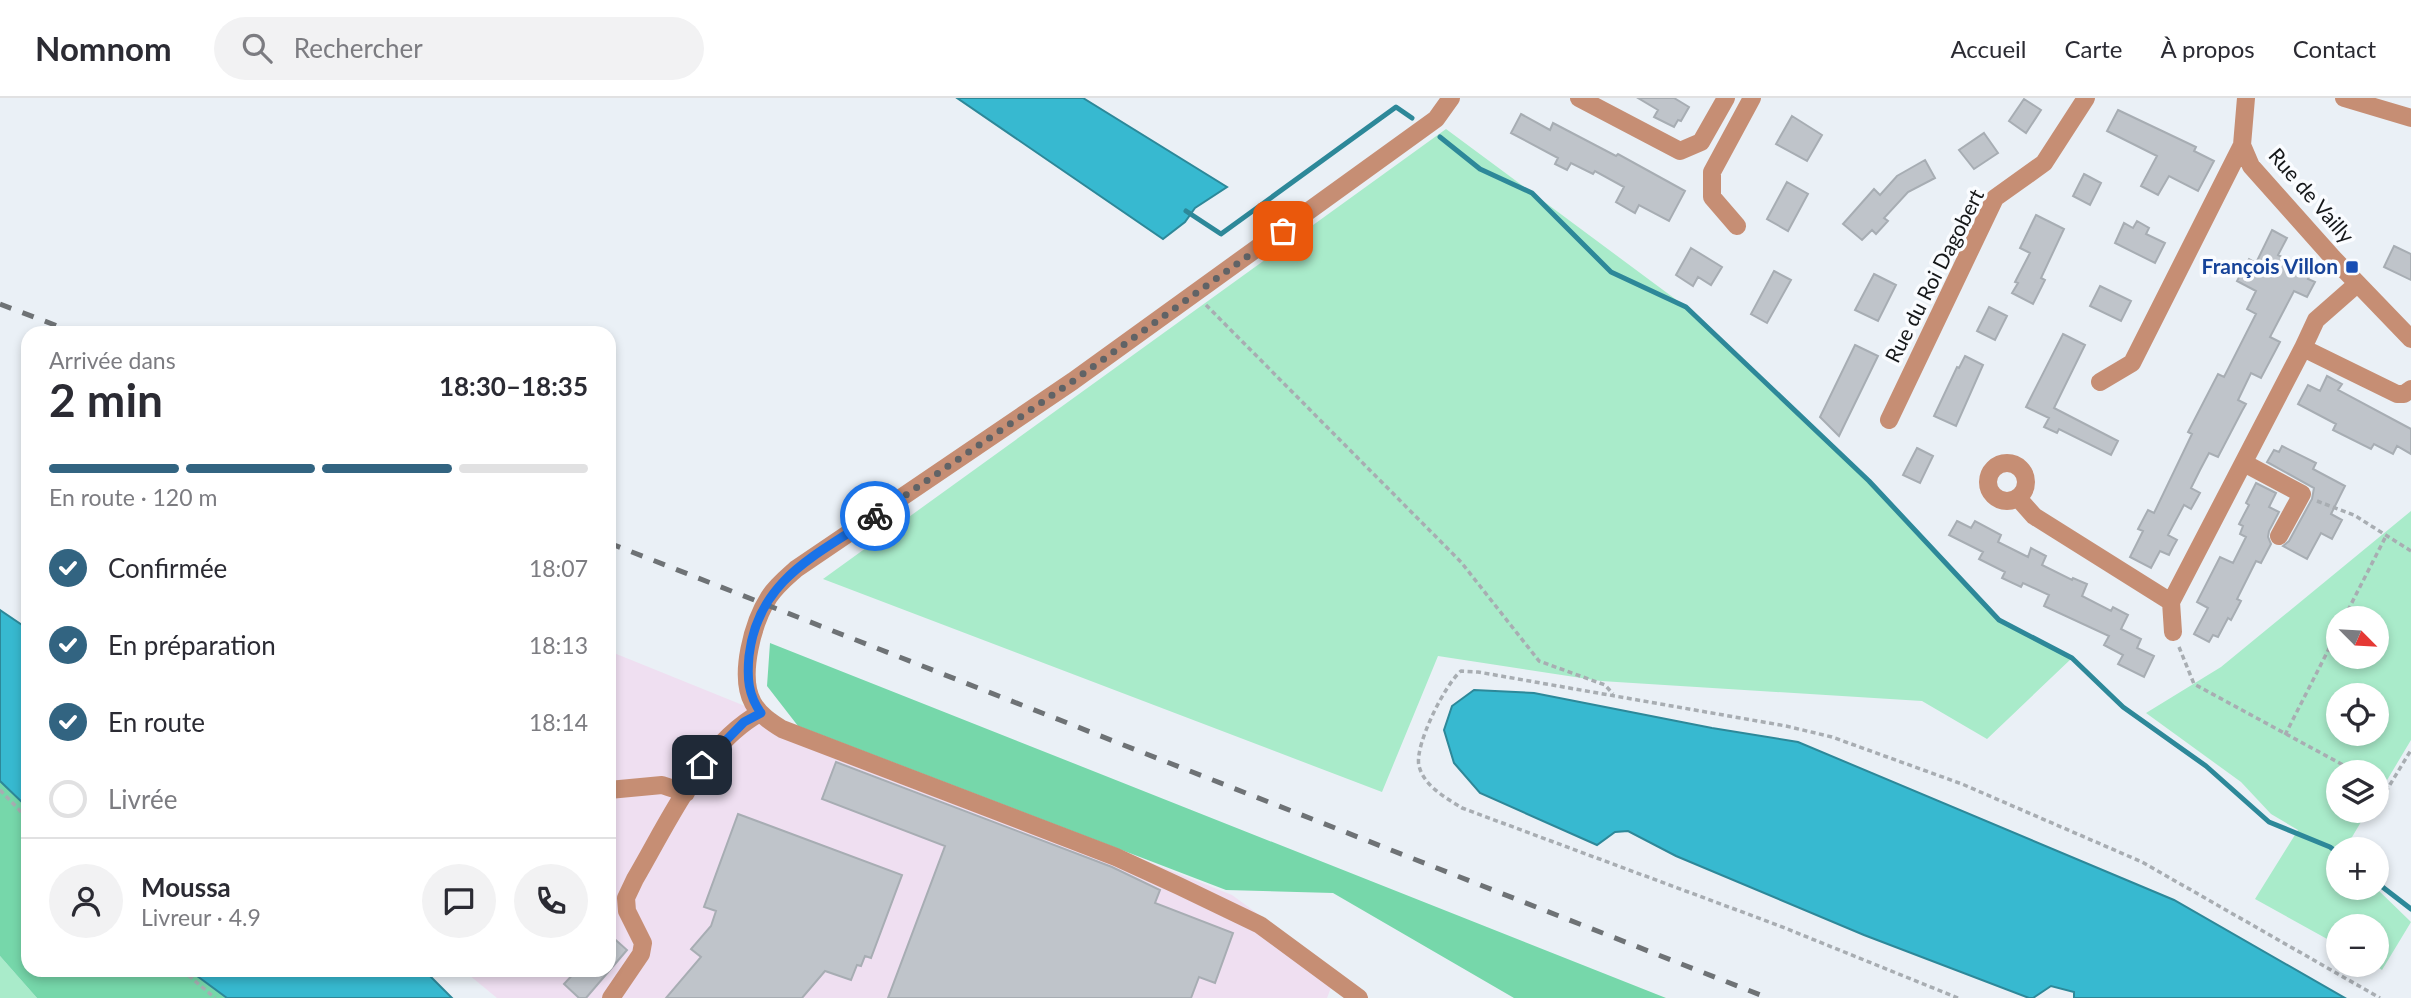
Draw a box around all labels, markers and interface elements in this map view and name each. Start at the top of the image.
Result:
search box [214,17,704,80]
text: Nomnom [35,28,172,68]
icon: search [238,29,276,67]
text: Rechercher [294,32,423,64]
text: Accueil [1950,34,2026,63]
text: Carte [2064,34,2122,63]
text: À propos [2160,34,2255,63]
text: Contact [2293,34,2376,63]
street label: Rue de Vailly [2264,143,2360,248]
street label: Rue du Roi Dagobert [1879,184,1988,366]
pin [1253,201,1313,261]
icon: bag [1264,212,1302,250]
place label: François Villon [2202,253,2338,278]
marker: François Villon [2344,259,2360,275]
text: Arrivée dans [49,346,176,374]
text: 18:30–18:35 [439,370,588,402]
text: 2 min [49,372,163,427]
courier [840,481,910,551]
text: En route · 120 m [49,483,217,511]
icon: bike [856,497,894,535]
icon: check [49,549,87,587]
text: Confirmée [108,552,227,584]
text: 18:07 [529,554,588,582]
north arrow [2326,606,2389,668]
map controls [2326,606,2389,977]
icon: check [49,626,87,664]
text: En préparation [108,629,276,661]
text: 18:13 [529,631,588,659]
button: locate [2326,683,2389,746]
icon: check [49,703,87,741]
text: En route [108,706,205,738]
text: 18:14 [529,708,588,736]
pin [672,735,732,795]
icon: home [683,746,721,784]
button: layers [2326,760,2389,823]
text: Livrée [108,783,177,815]
button: + [2326,837,2389,900]
button: person [49,864,123,938]
button: chat [422,864,496,938]
button: phone [514,864,588,938]
text: Moussa [141,871,231,903]
text: Livreur · 4.9 [141,903,261,931]
button: − [2326,914,2389,977]

